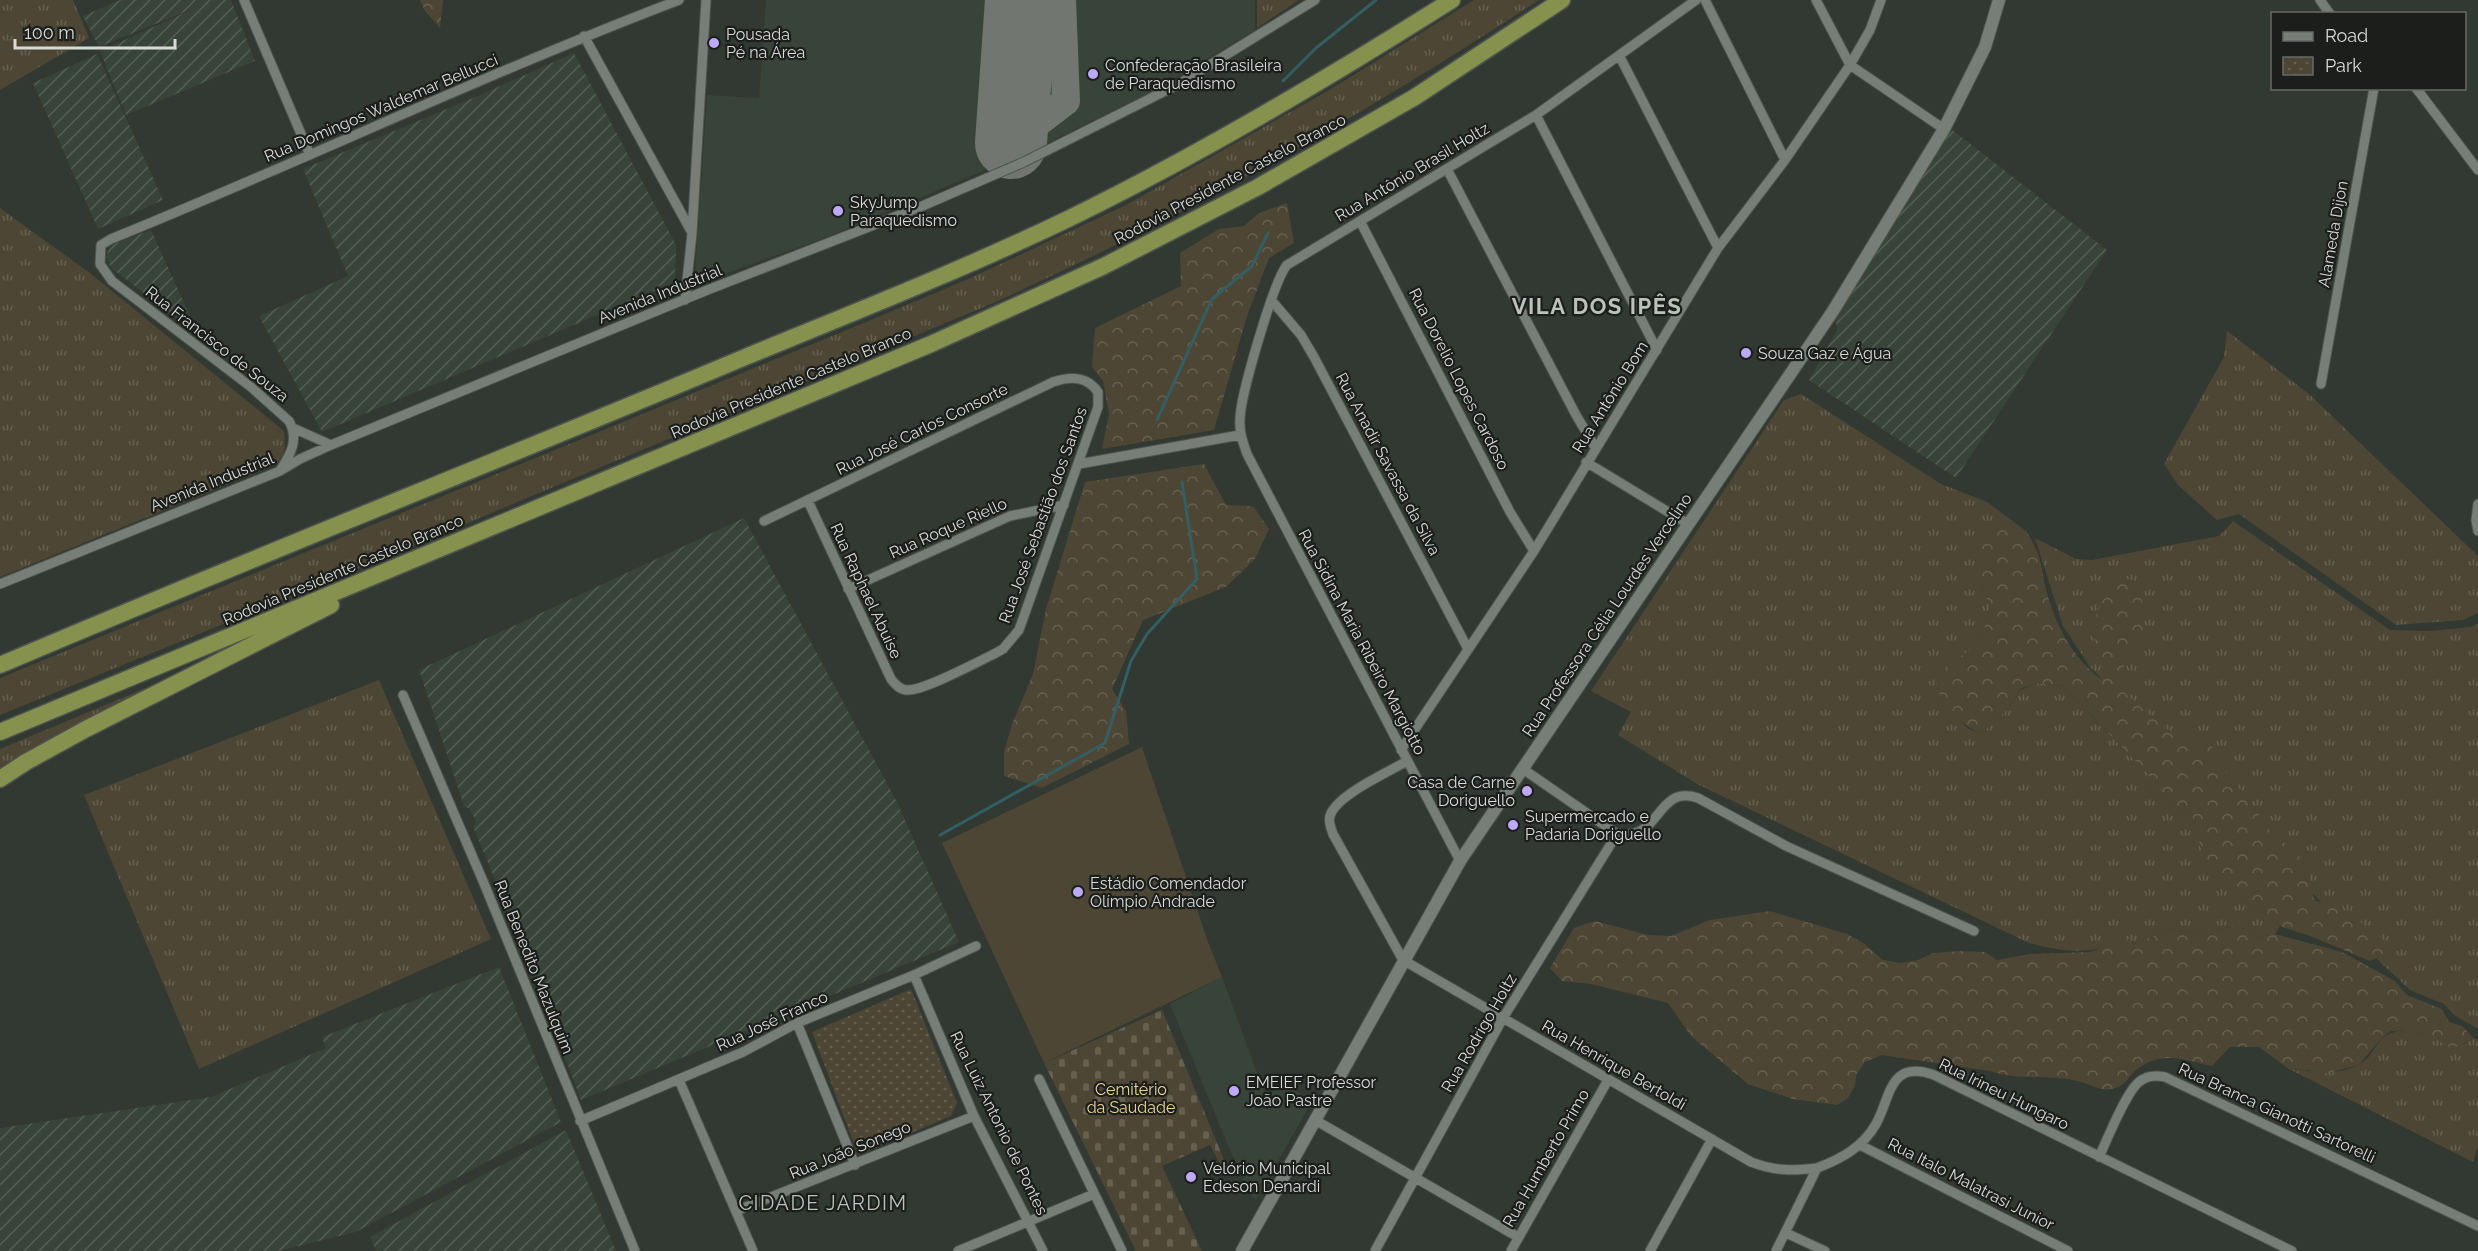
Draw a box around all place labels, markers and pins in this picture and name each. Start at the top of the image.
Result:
place label: Pousada Pé na Área [726,25,805,62]
marker: Pousada Pé na Área [707,36,721,50]
place label: Confederação Brasileira de Paraquedismo [1105,56,1282,93]
marker: Confederação Brasileira de Paraquedismo [1086,67,1100,81]
place label: SkyJump Paraquedismo [850,193,957,230]
marker: SkyJump Paraquedismo [831,204,845,218]
place label: Souza Gaz e Água [1758,343,1891,363]
marker: Souza Gaz e Água [1739,346,1753,360]
place label: Casa de Carne Doriguello [1407,773,1515,810]
marker: Casa de Carne Doriguello [1520,784,1534,798]
place label: Supermercado e Padaria Doriguello [1525,807,1661,844]
marker: Supermercado e Padaria Doriguello [1506,818,1520,832]
place label: Estádio Comendador Olímpio Andrade [1090,874,1247,911]
marker: Estádio Comendador Olímpio Andrade [1071,885,1085,899]
place label: EMEIEF Professor João Pastre [1246,1073,1376,1110]
marker: EMEIEF Professor João Pastre [1227,1084,1241,1098]
place label: Velório Municipal Edeson Denardi [1203,1159,1331,1196]
marker: Velório Municipal Edeson Denardi [1184,1170,1198,1184]

